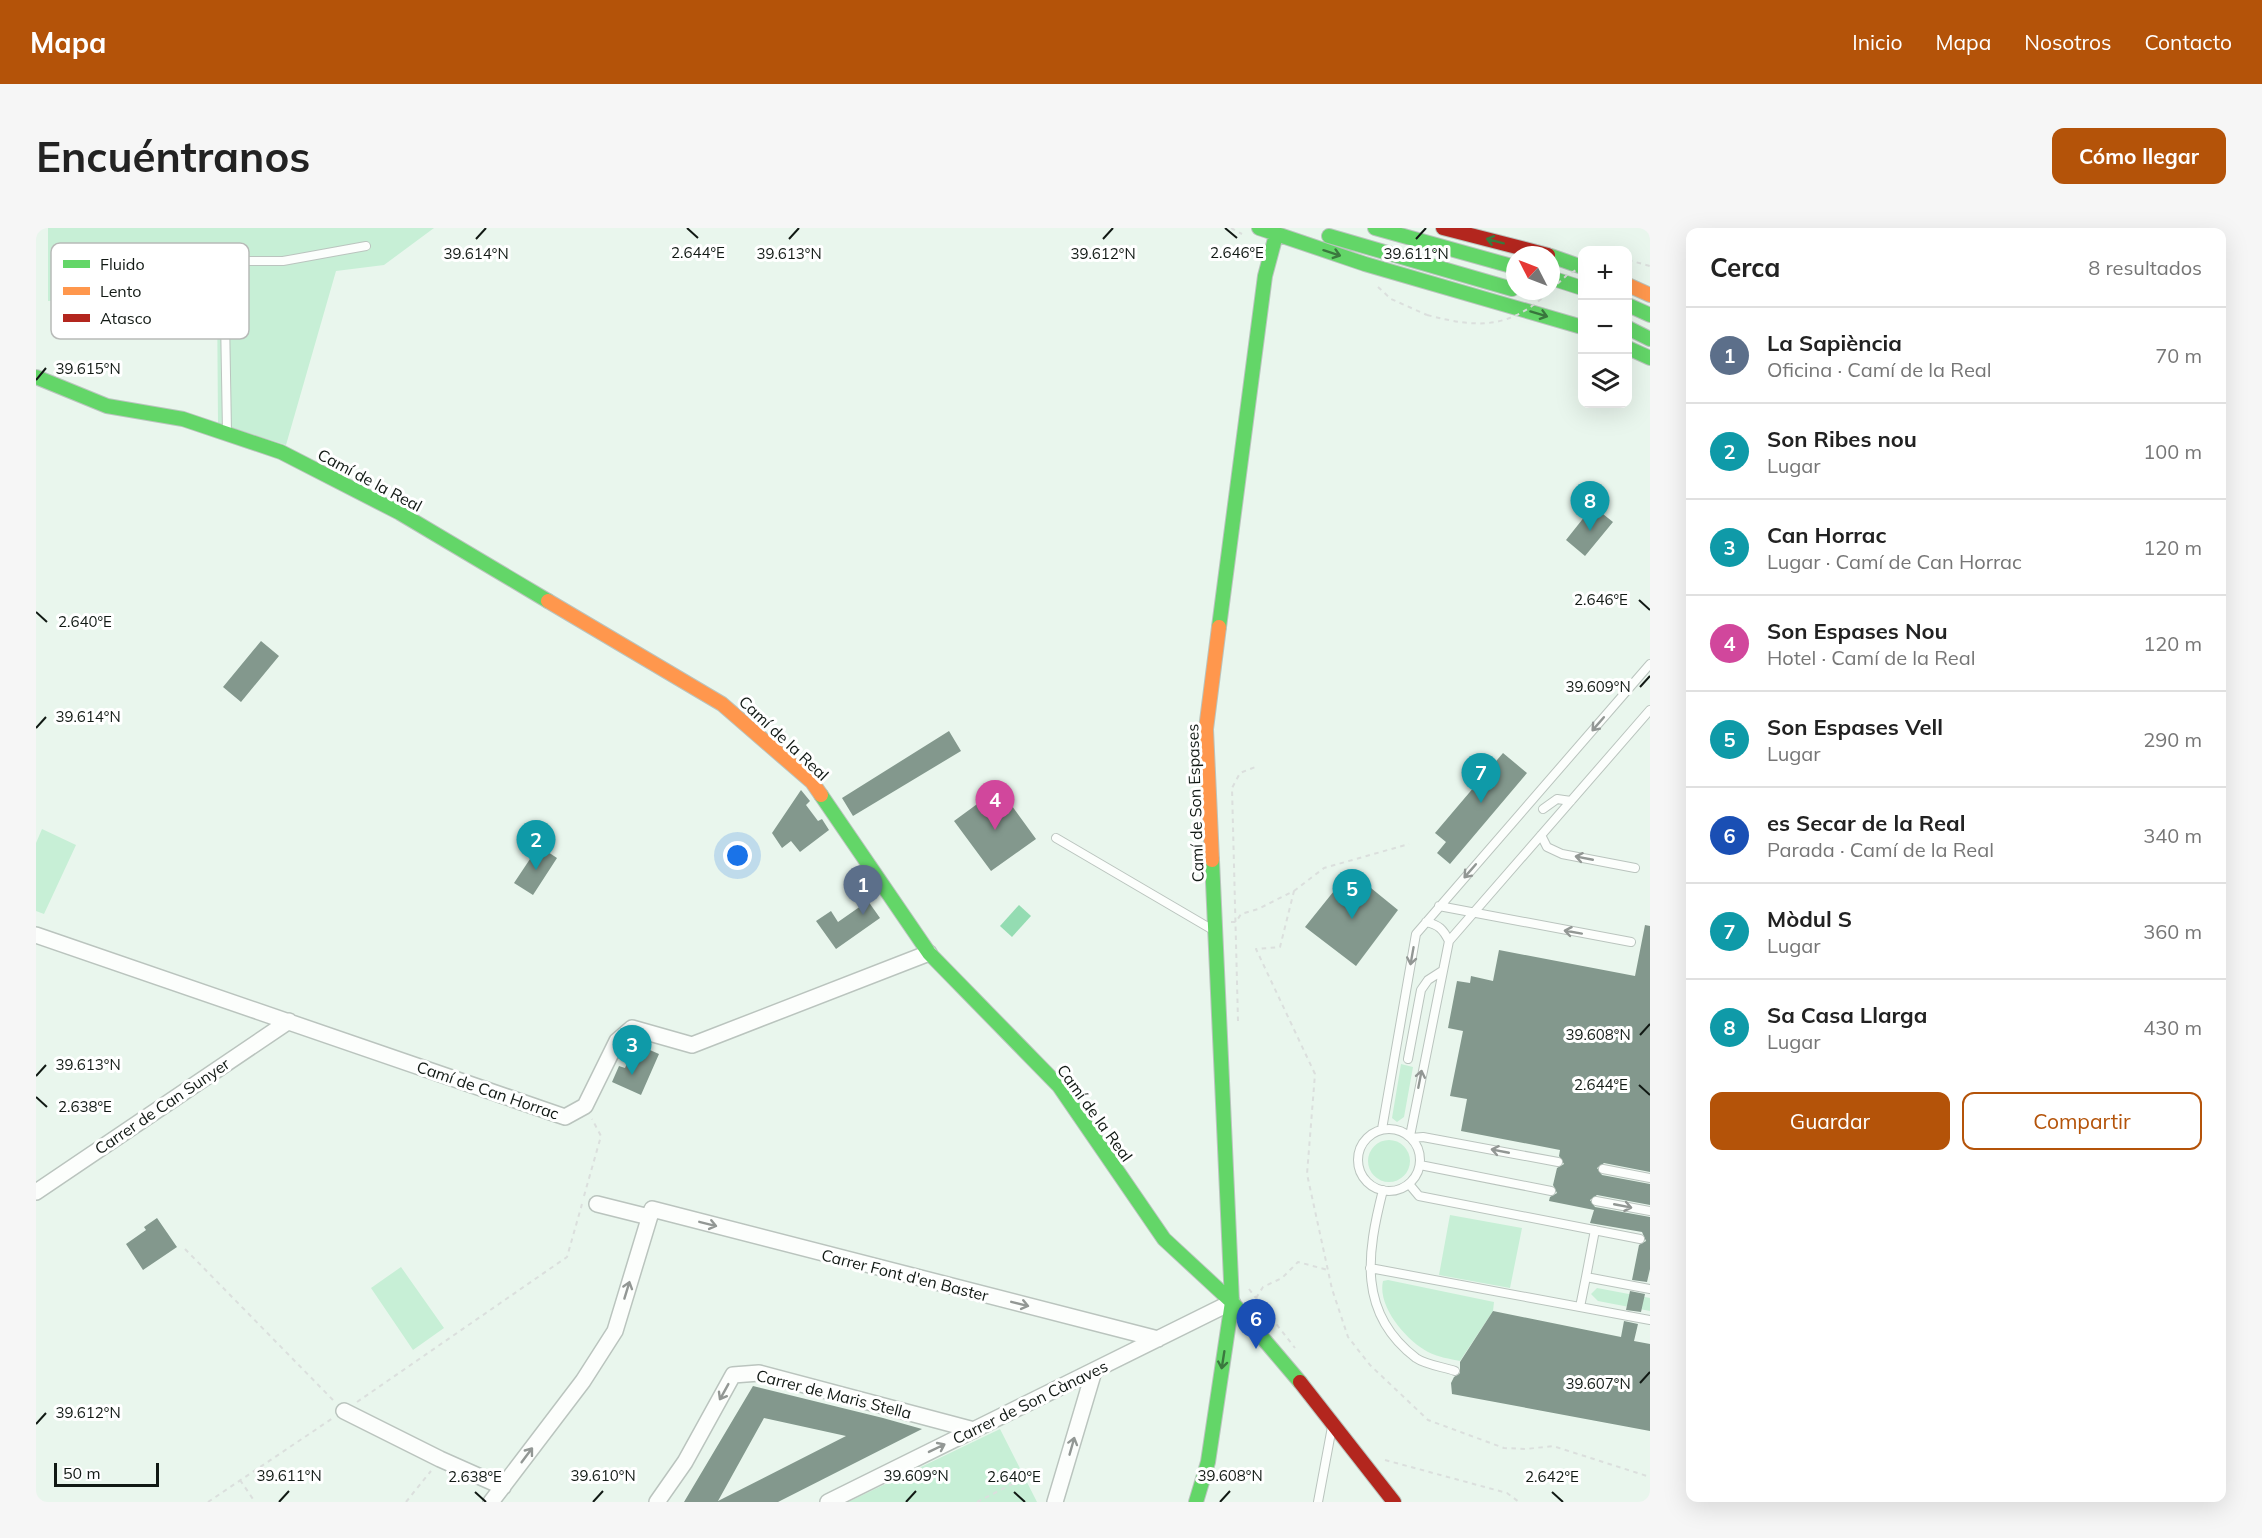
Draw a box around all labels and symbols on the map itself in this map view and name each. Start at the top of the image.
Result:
one-way arrow [1486,235,1505,246]
legend [51,243,249,339]
text: 2.644°E [671,243,725,262]
text: 2.646°E [1210,243,1264,262]
text: 39.614°N [443,244,509,263]
text: 39.613°N [756,244,822,263]
text: 39.612°N [1070,244,1136,263]
text: 39.611°N [1383,244,1449,263]
north arrow [1506,246,1560,300]
one-way arrow [1322,249,1341,260]
text: Fluido [100,254,145,274]
text: Lento [100,281,141,301]
text: Atasco [100,308,152,328]
one-way arrow [1529,309,1548,320]
text: 39.615°N [55,359,121,378]
street label: Camí de la Real [314,444,426,516]
pin: 8 [1570,482,1610,531]
text: 2.646°E [1574,590,1628,609]
text: 2.640°E [58,612,112,631]
text: 39.609°N [1565,677,1631,696]
street label: Camí de la Real [735,691,833,785]
text: 39.614°N [55,707,121,726]
one-way arrow [1591,716,1605,731]
street label: Camí de Son Espases [1182,723,1208,883]
pin: 7 [1462,754,1500,803]
pin: 4 [976,780,1014,830]
pin: 2 [516,820,556,870]
your location [723,841,752,870]
one-way arrow [1574,852,1594,863]
one-way arrow [1463,863,1477,878]
pin: 1 [844,866,882,915]
pin: 5 [1332,870,1372,919]
one-way arrow [1564,926,1584,937]
one-way arrow [1406,946,1417,966]
text: 39.608°N [1565,1025,1631,1044]
pin: 3 [612,1026,652,1075]
street label: Carrer de Can Sunyer [91,1053,233,1159]
text: 39.613°N [55,1055,121,1074]
street label: Camí de Can Horrac [414,1056,562,1124]
street label: Camí de la Real [1053,1060,1137,1166]
one-way arrow [1415,1069,1426,1089]
text: 2.644°E [1574,1075,1628,1094]
text: 2.638°E [58,1097,112,1116]
one-way arrow [1491,1145,1511,1156]
one-way arrow [1613,1201,1632,1212]
one-way arrow [699,1219,718,1231]
street label: Carrer Font d'en Baster [820,1245,991,1305]
one-way arrow [622,1281,633,1300]
one-way arrow [1010,1298,1029,1310]
pin: 6 [1236,1300,1276,1349]
one-way arrow [1218,1350,1229,1369]
street label: Carrer de Son Cànaves [949,1356,1111,1448]
street label: Carrer de Maris Stella [754,1365,914,1423]
text: 39.607°N [1565,1374,1631,1393]
one-way arrow [717,1383,729,1400]
text: 39.612°N [55,1403,121,1422]
one-way arrow [1067,1437,1078,1456]
one-way arrow [928,1442,945,1454]
one-way arrow [520,1448,533,1464]
scale bar [54,1460,159,1488]
text: 39.611°N [256,1466,322,1485]
text: 39.610°N [570,1466,636,1485]
text: 39.609°N [883,1466,949,1485]
text: 39.608°N [1197,1466,1263,1485]
text: 2.638°E [448,1467,502,1486]
text: 2.640°E [987,1467,1041,1486]
text: 2.642°E [1525,1467,1579,1486]

